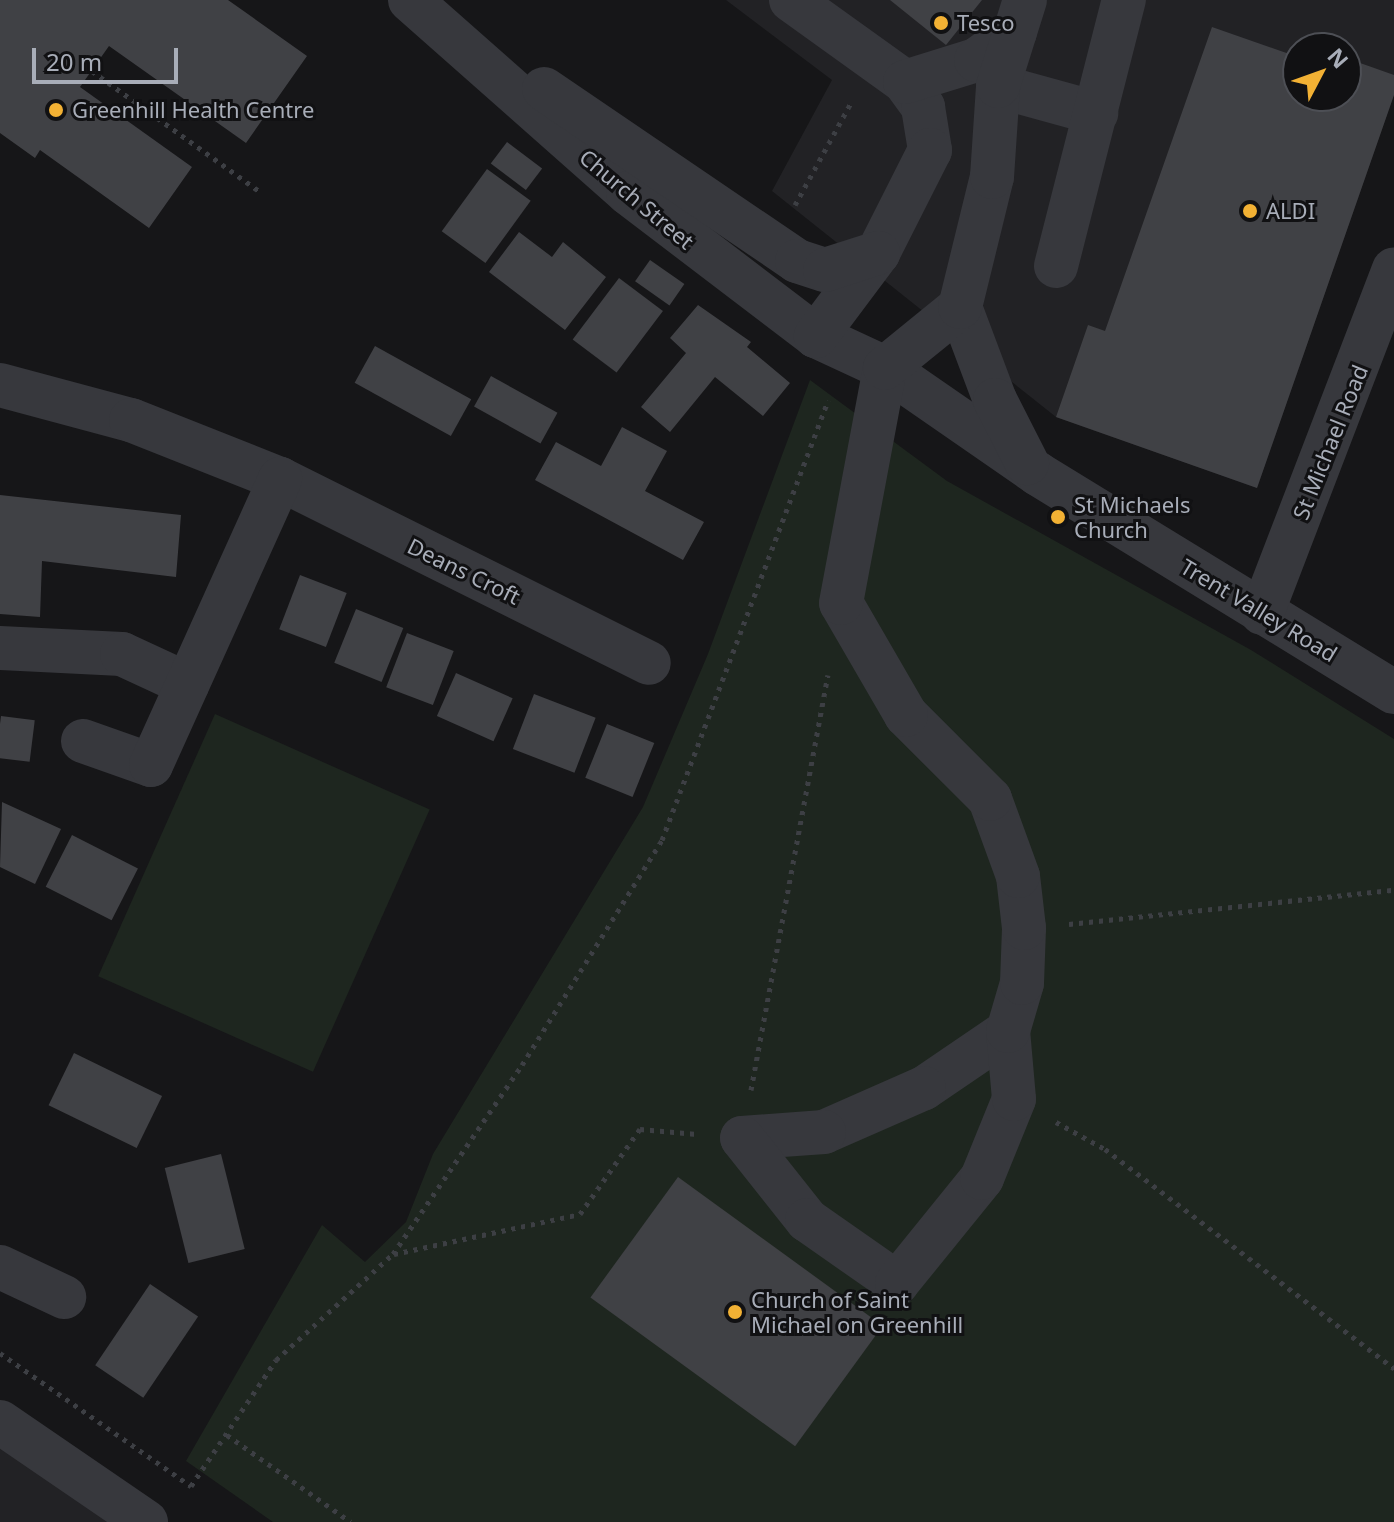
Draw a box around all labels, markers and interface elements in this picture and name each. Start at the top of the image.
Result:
place label: Tesco [957,10,1015,36]
marker: Tesco [932,14,950,32]
scale bar [36,32,182,82]
north arrow [1282,32,1362,112]
text: N [1321,41,1356,74]
text: 20 m [46,45,102,78]
place label: Greenhill Health Centre [72,97,314,123]
marker: Greenhill Health Centre [47,101,65,119]
street label: Church Street [574,144,700,254]
place label: ALDI [1266,198,1315,224]
marker: ALDI [1241,202,1259,220]
street label: St Michael Road [1287,361,1373,523]
place label: St Michaels Church [1074,491,1190,542]
marker: St Michaels Church [1049,508,1067,526]
street label: Deans Croft [403,532,525,610]
street label: Trent Valley Road [1176,553,1342,667]
place label: Church of Saint Michael on Greenhill [751,1286,963,1338]
marker: Church of Saint Michael on Greenhill [726,1303,744,1321]

